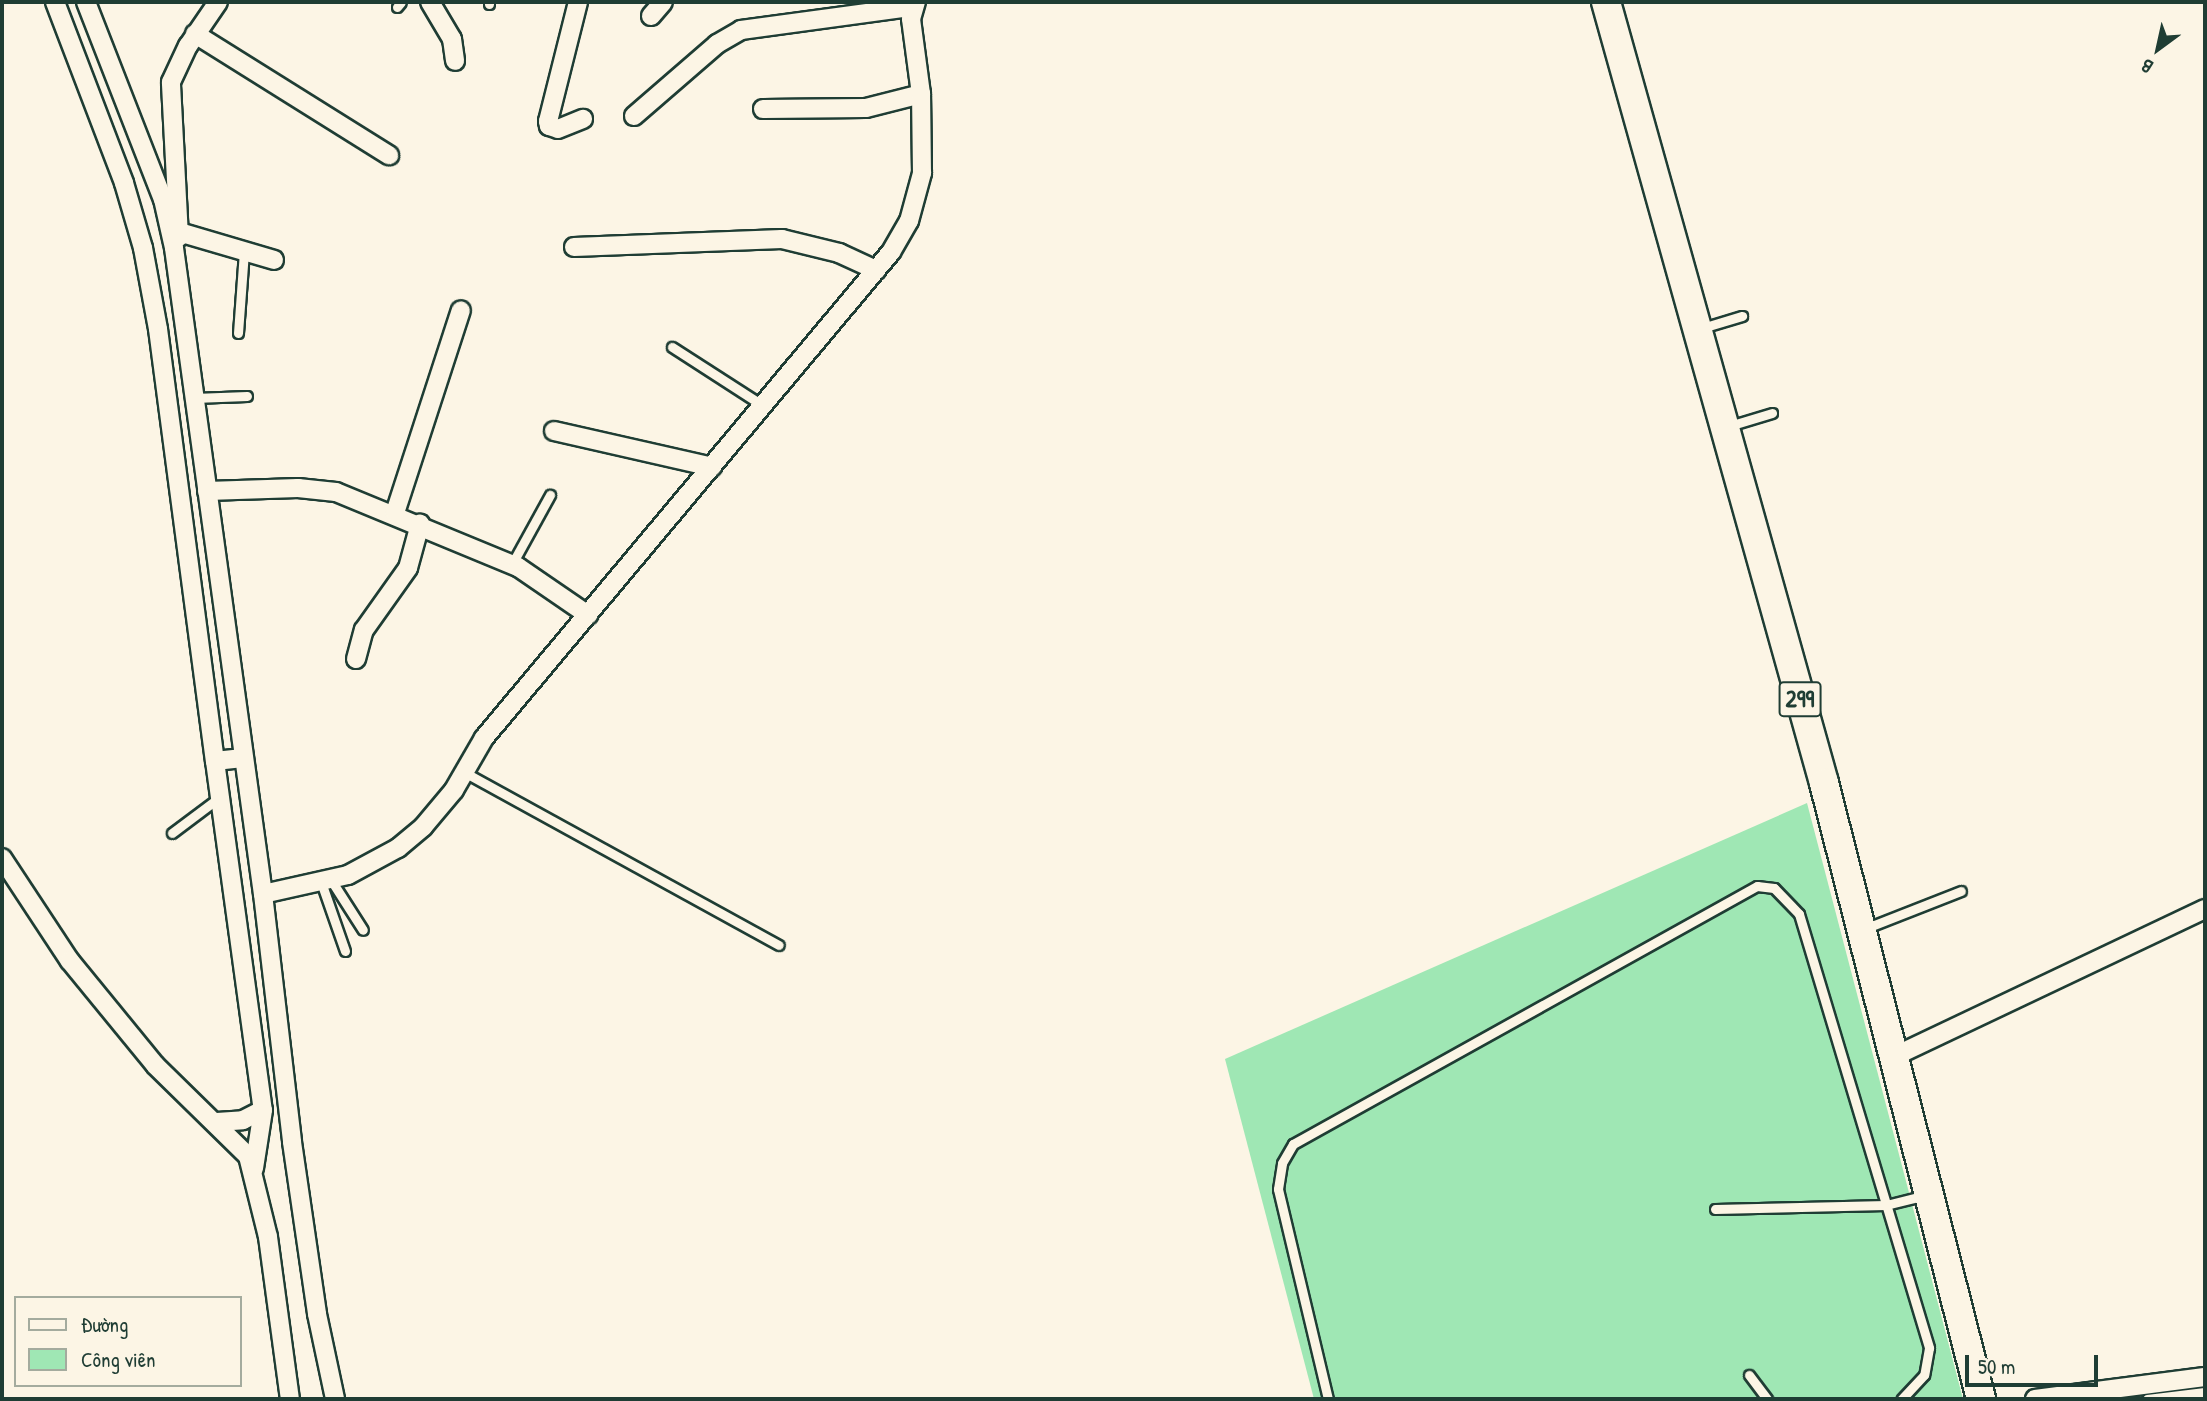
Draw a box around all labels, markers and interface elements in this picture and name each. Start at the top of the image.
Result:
north arrow [2123,14,2193,84]
text: B [2135,53,2158,80]
road number: 299 [1777,678,1823,720]
legend [14,1296,242,1387]
text: Đường [81,1310,128,1339]
scale bar [1969,1342,2102,1386]
text: Công viên [81,1345,156,1374]
text: 50 m [1978,1352,2015,1381]

